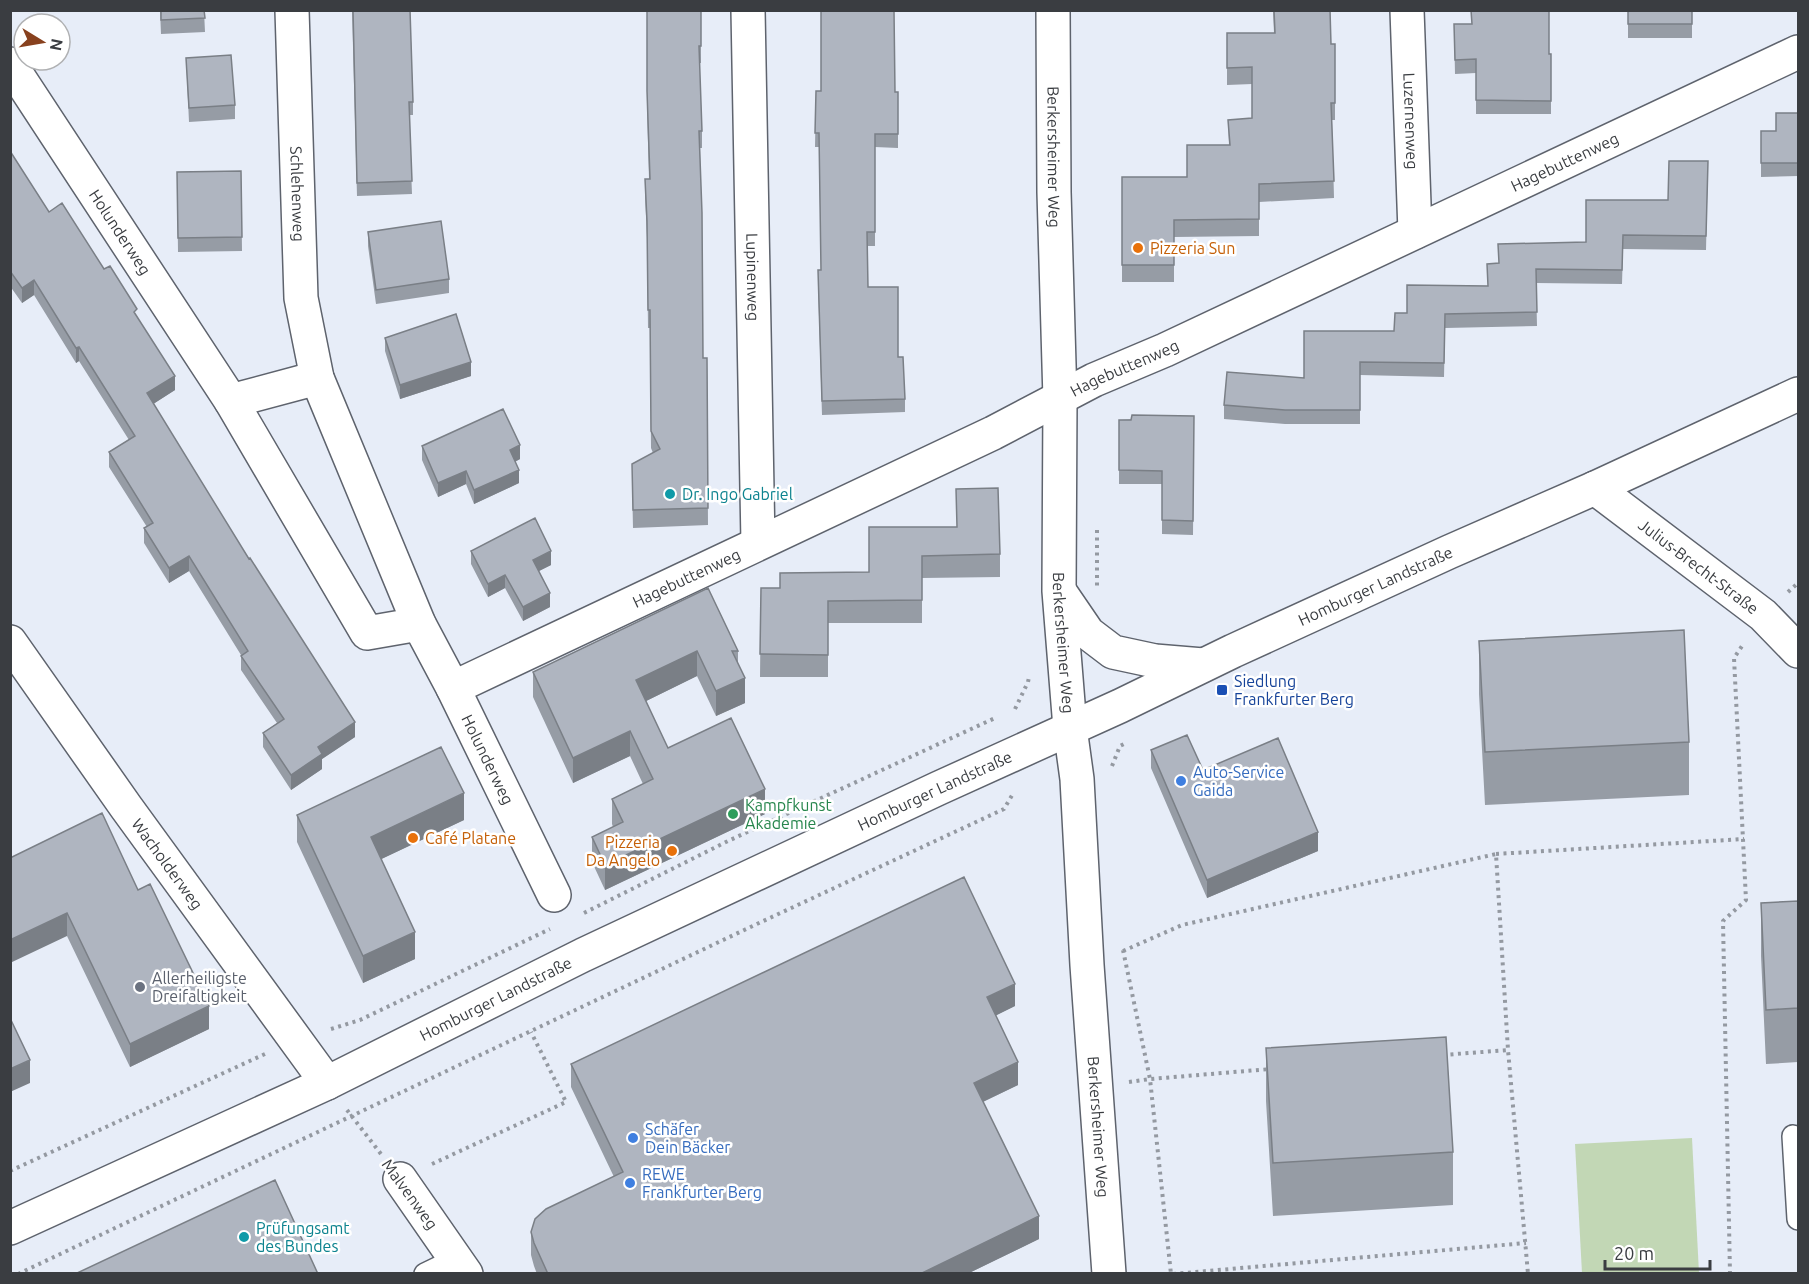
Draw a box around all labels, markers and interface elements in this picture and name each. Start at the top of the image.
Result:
north arrow [12,12,72,72]
text: N [47,37,67,52]
street label: Luzernenweg [1400,72,1422,170]
street label: Berkersheimer Weg [1044,86,1064,228]
street label: Hagebuttenweg [1508,129,1621,195]
street label: Schlehenweg [287,146,308,242]
street label: Holunderweg [86,186,155,278]
street label: Lupinenweg [743,233,763,321]
place label: Pizzeria Sun [1150,239,1235,257]
marker: Pizzeria Sun [1131,241,1145,255]
street label: Hagebuttenweg [1067,336,1182,400]
place label: Dr. Ingo Gabriel [682,485,793,503]
marker: Dr. Ingo Gabriel [663,487,677,501]
street label: Julius-Brecht-Straße [1635,515,1762,617]
street label: Homburger Landstraße [1295,543,1455,629]
street label: Hagebuttenweg [630,545,743,611]
street label: Berkersheimer Weg [1050,572,1078,714]
place label: Siedlung Frankfurter Berg [1234,672,1354,708]
marker: Siedlung Frankfurter Berg [1215,683,1229,697]
street label: Holunderweg [458,711,517,807]
street label: Homburger Landstraße [855,747,1015,834]
place label: Auto-Service Gaida [1193,763,1284,799]
marker: Auto-Service Gaida [1174,774,1188,788]
place label: Kampfkunst Akademie [745,796,832,832]
marker: Kampfkunst Akademie [726,807,740,821]
street label: Wacholderweg [128,815,206,913]
place label: Café Platane [425,829,516,847]
marker: Café Platane [406,831,420,845]
place label: Pizzeria Da Angelo [586,833,660,869]
marker: Pizzeria Da Angelo [665,844,679,858]
street label: Homburger Landstraße [417,953,575,1044]
place label: Allerheiligste Dreifaltigkeit [152,969,247,1005]
marker: Allerheiligste Dreifaltigkeit [133,980,147,994]
street label: Berkersheimer Weg [1085,1056,1113,1198]
place label: Schäfer Dein Bäcker [645,1120,730,1156]
marker: Schäfer Dein Bäcker [626,1131,640,1145]
street label: Malvenweg [378,1155,442,1233]
place label: REWE Frankfurter Berg [642,1165,762,1201]
marker: REWE Frankfurter Berg [623,1176,637,1190]
place label: Prüfungsamt des Bundes [256,1219,350,1255]
marker: Prüfungsamt des Bundes [237,1230,251,1244]
scale bar [1605,1233,1710,1271]
text: 20 m [1614,1243,1654,1263]

